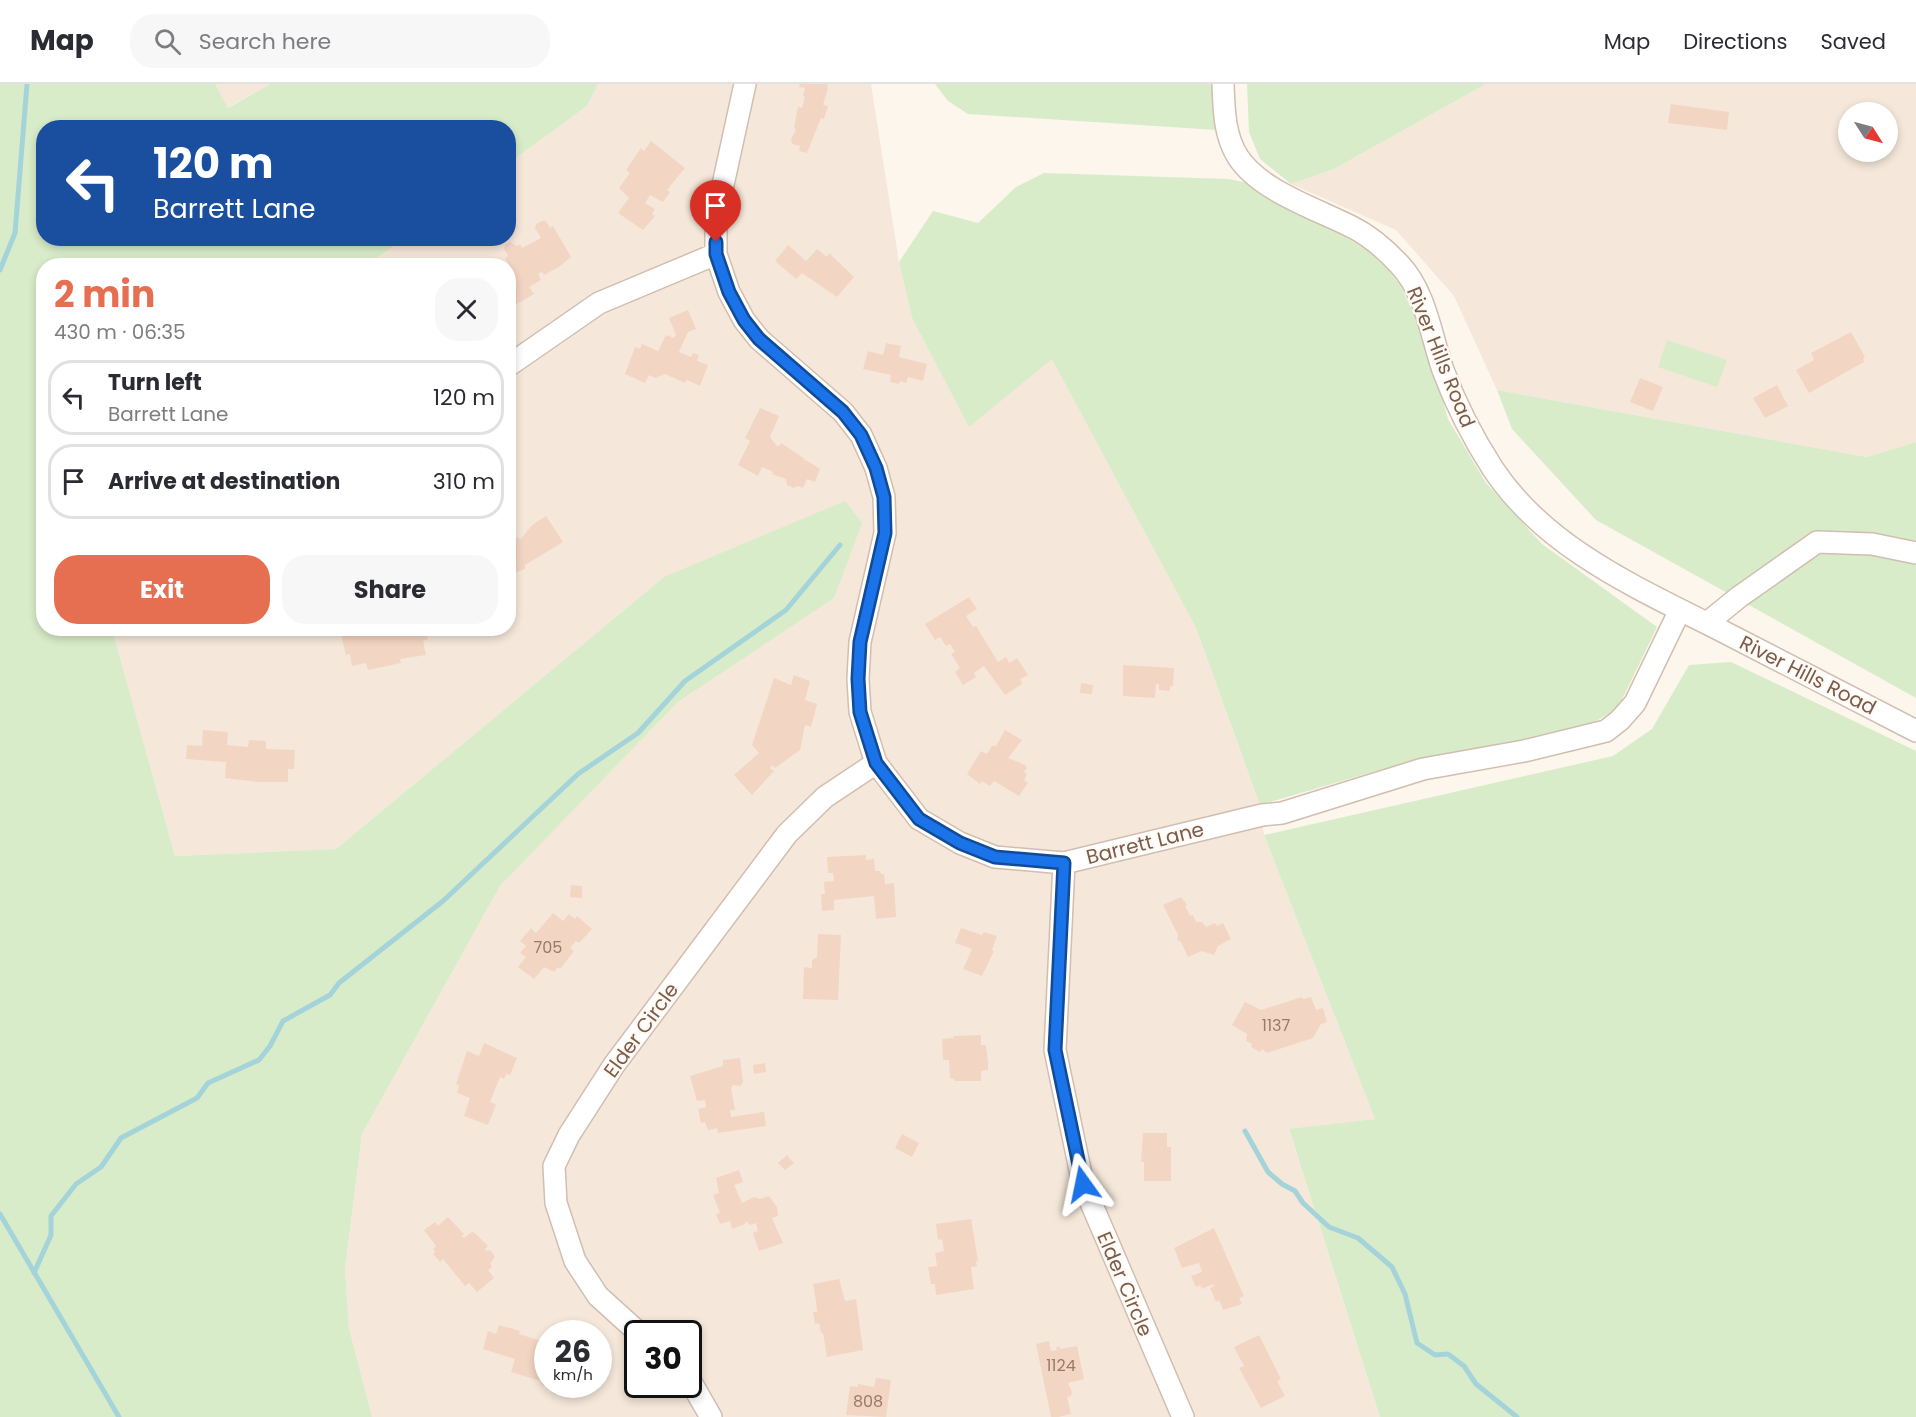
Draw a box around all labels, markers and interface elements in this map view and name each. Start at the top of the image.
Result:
search box [130,14,550,68]
text: Map [30,21,94,60]
icon: search [151,25,184,58]
text: Search here [199,26,331,57]
text: Map [1604,27,1650,56]
text: Directions [1683,27,1787,56]
text: Saved [1820,27,1886,56]
north arrow [1838,102,1898,162]
map controls [1838,102,1898,162]
text: 120 m [153,134,274,193]
icon: left [54,144,132,222]
pin [690,180,741,242]
icon: arrive [699,189,732,222]
text: Barrett Lane [153,190,316,227]
text: 2 min [54,269,155,320]
button: close [435,278,498,341]
street label: River Hills Road [1400,282,1482,432]
text: 430 m · 06:35 [54,318,186,346]
text: Turn left [108,367,202,398]
icon: left [57,381,90,414]
text: 120 m [433,382,495,413]
text: Barrett Lane [108,400,228,428]
icon: arrive [57,465,90,498]
text: Arrive at destination [108,466,340,497]
text: 310 m [433,466,495,497]
button: Exit [54,555,270,624]
button: Share [282,555,498,624]
street label: River Hills Road [1735,629,1881,721]
street label: Barrett Lane [1083,815,1207,871]
house number: 705 [534,936,562,959]
street label: Elder Circle [597,977,685,1083]
house number: 1137 [1262,1014,1290,1037]
position arrow [1051,1152,1115,1216]
street label: Elder Circle [1090,1227,1160,1341]
speed limit sign: 30 [624,1320,702,1398]
text: 26 [555,1330,591,1373]
house number: 1124 [1046,1354,1076,1377]
text: km/h [553,1364,593,1385]
house number: 808 [853,1390,883,1413]

